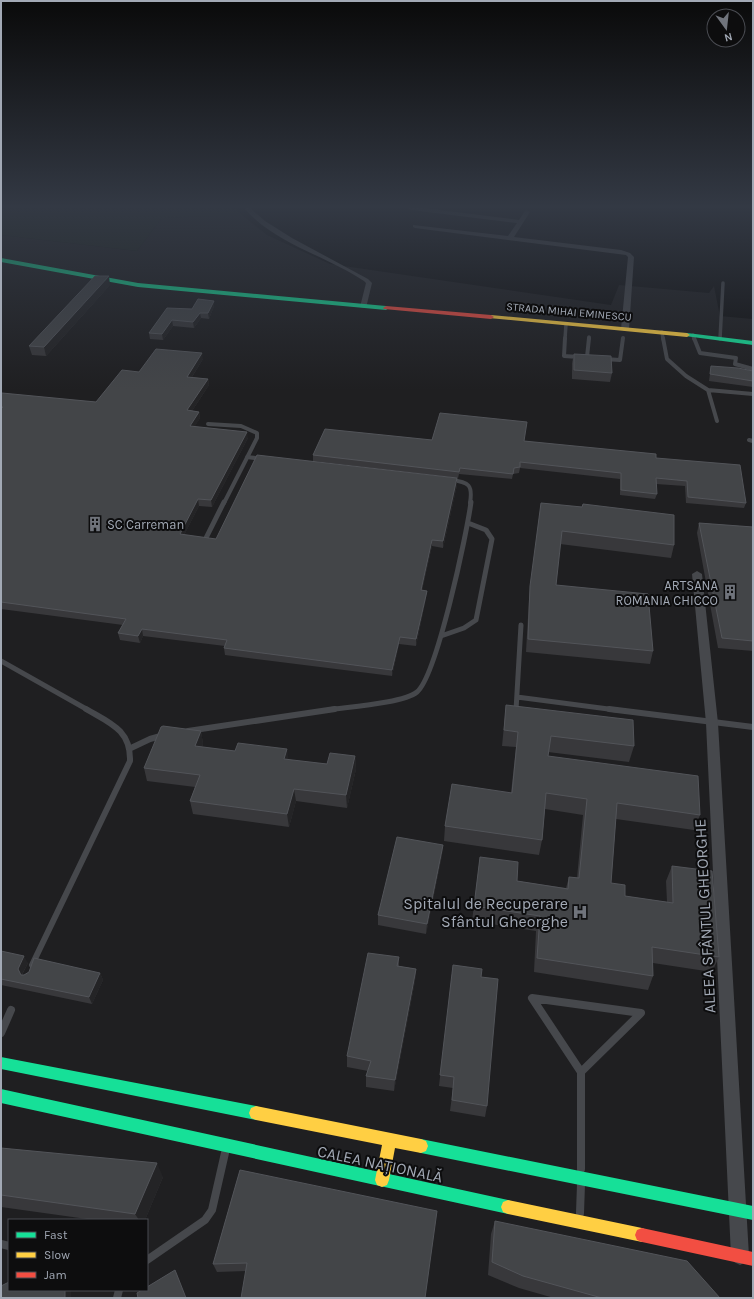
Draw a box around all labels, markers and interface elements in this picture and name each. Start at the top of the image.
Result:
north arrow [706,8,746,48]
text: N [723,30,734,44]
street label: STRADA MIHAI EMINESCU [506,300,632,324]
building icon: SC Carreman [86,515,104,533]
place label: SC Carreman [107,517,184,532]
place label: ARTSANA ROMANIA CHICCO [615,578,719,608]
building icon: ARTSANA ROMANIA CHICCO [721,583,739,601]
street label: ALEEA SFÂNTUL GHEORGHE [690,818,720,1014]
place label: Spitalul de Recuperare Sfântul Gheorghe [403,894,568,931]
hospital icon: Spitalul de Recuperare Sfântul Gheorghe [571,903,589,921]
street label: CALEA NAȚIONALĂ [316,1141,444,1187]
legend [8,1219,148,1291]
text: Fast [44,1228,68,1242]
text: Slow [44,1248,70,1262]
text: Jam [44,1268,67,1282]

